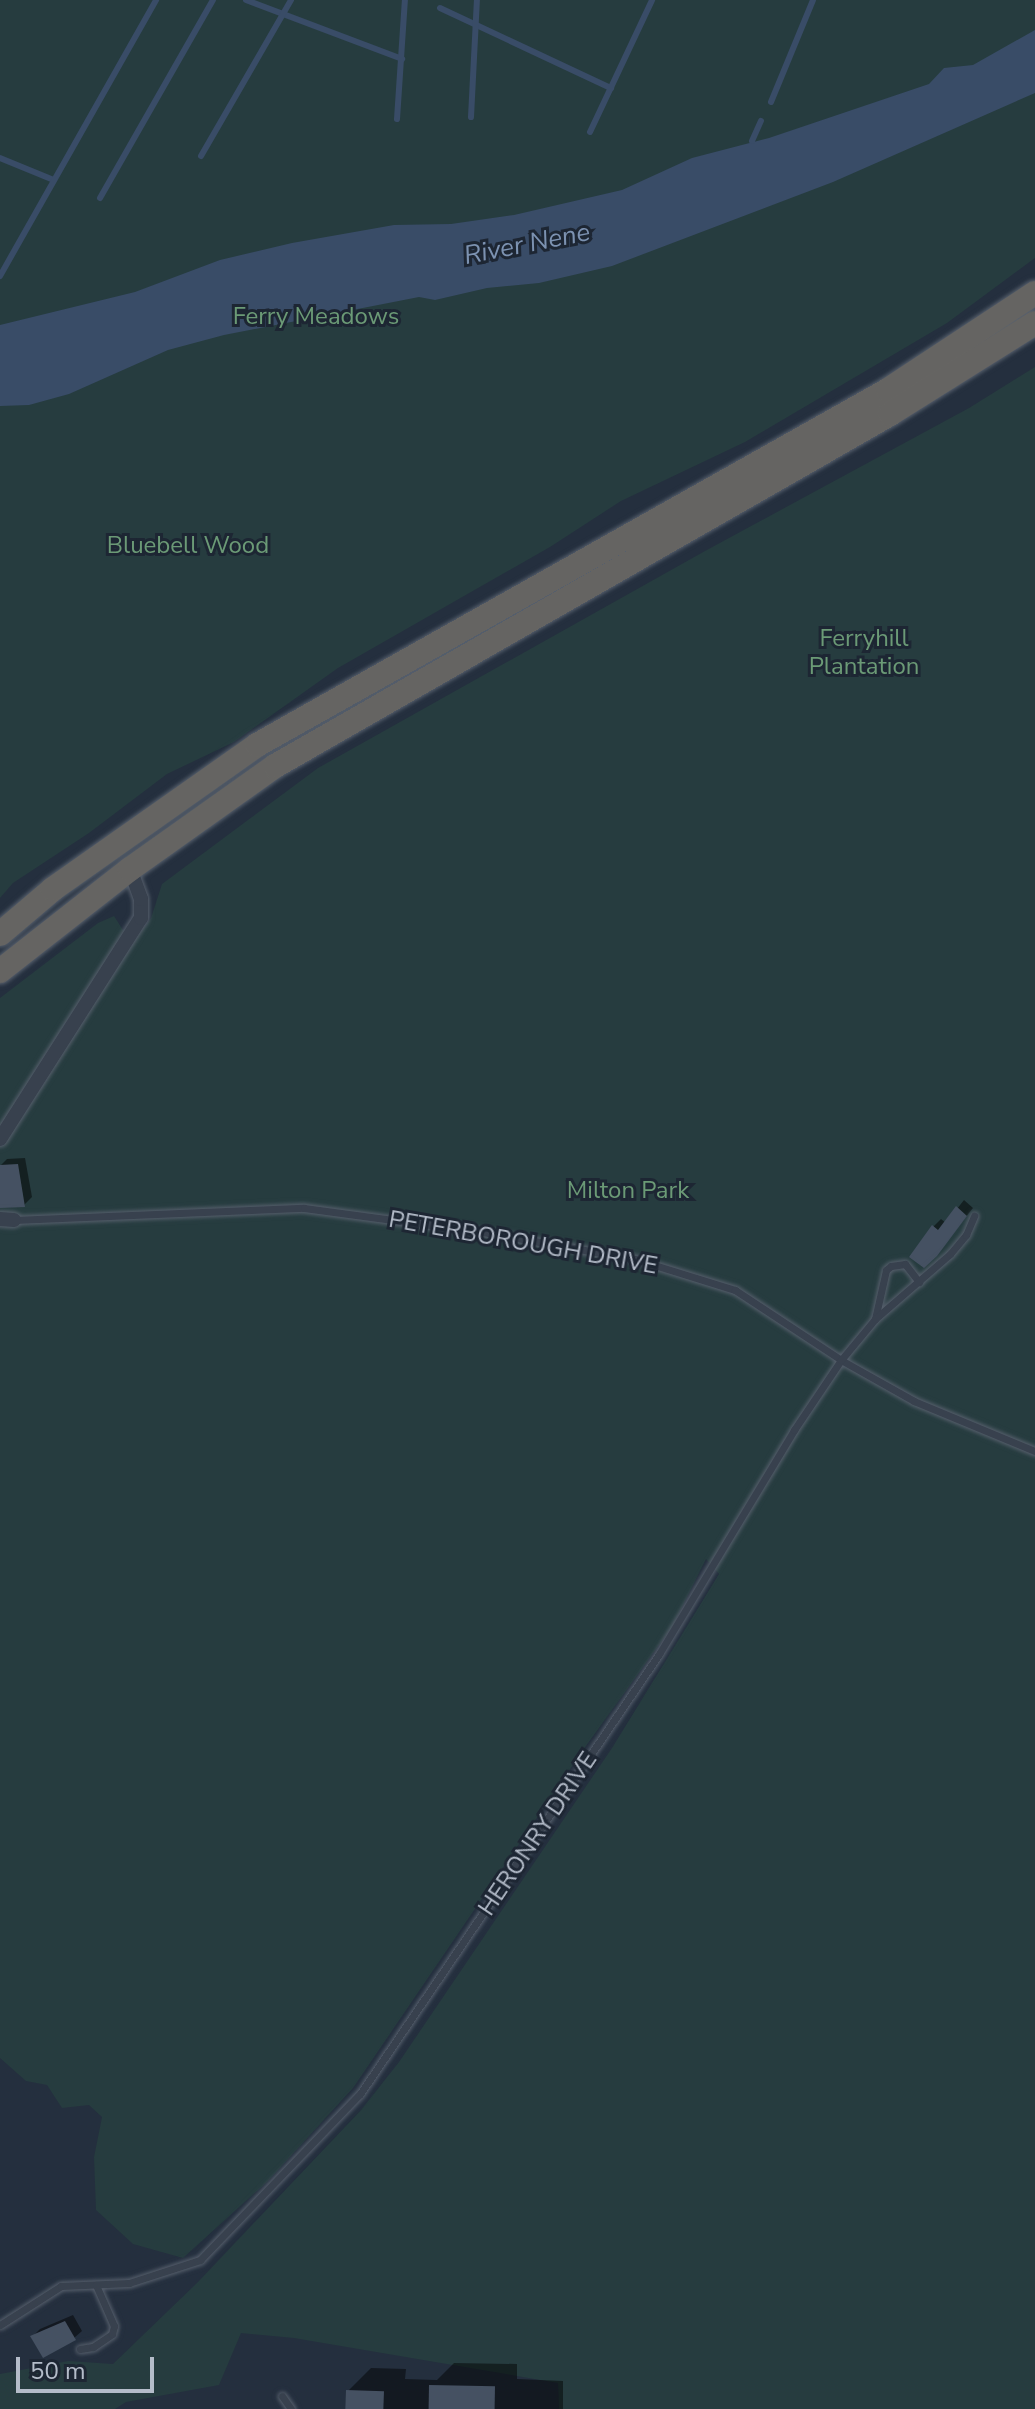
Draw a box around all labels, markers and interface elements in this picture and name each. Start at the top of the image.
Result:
water label: River Nene [461,216,593,272]
park label: Ferry Meadows [233,303,399,331]
park label: Bluebell Wood [107,532,269,560]
park label: Ferryhill Plantation [809,625,919,681]
park label: Milton Park [567,1177,689,1205]
street label: PETERBOROUGH DRIVE [386,1205,660,1281]
street label: HERONRY DRIVE [473,1747,603,1921]
scale bar [20,2341,158,2391]
text: 50 m [30,2355,86,2387]

